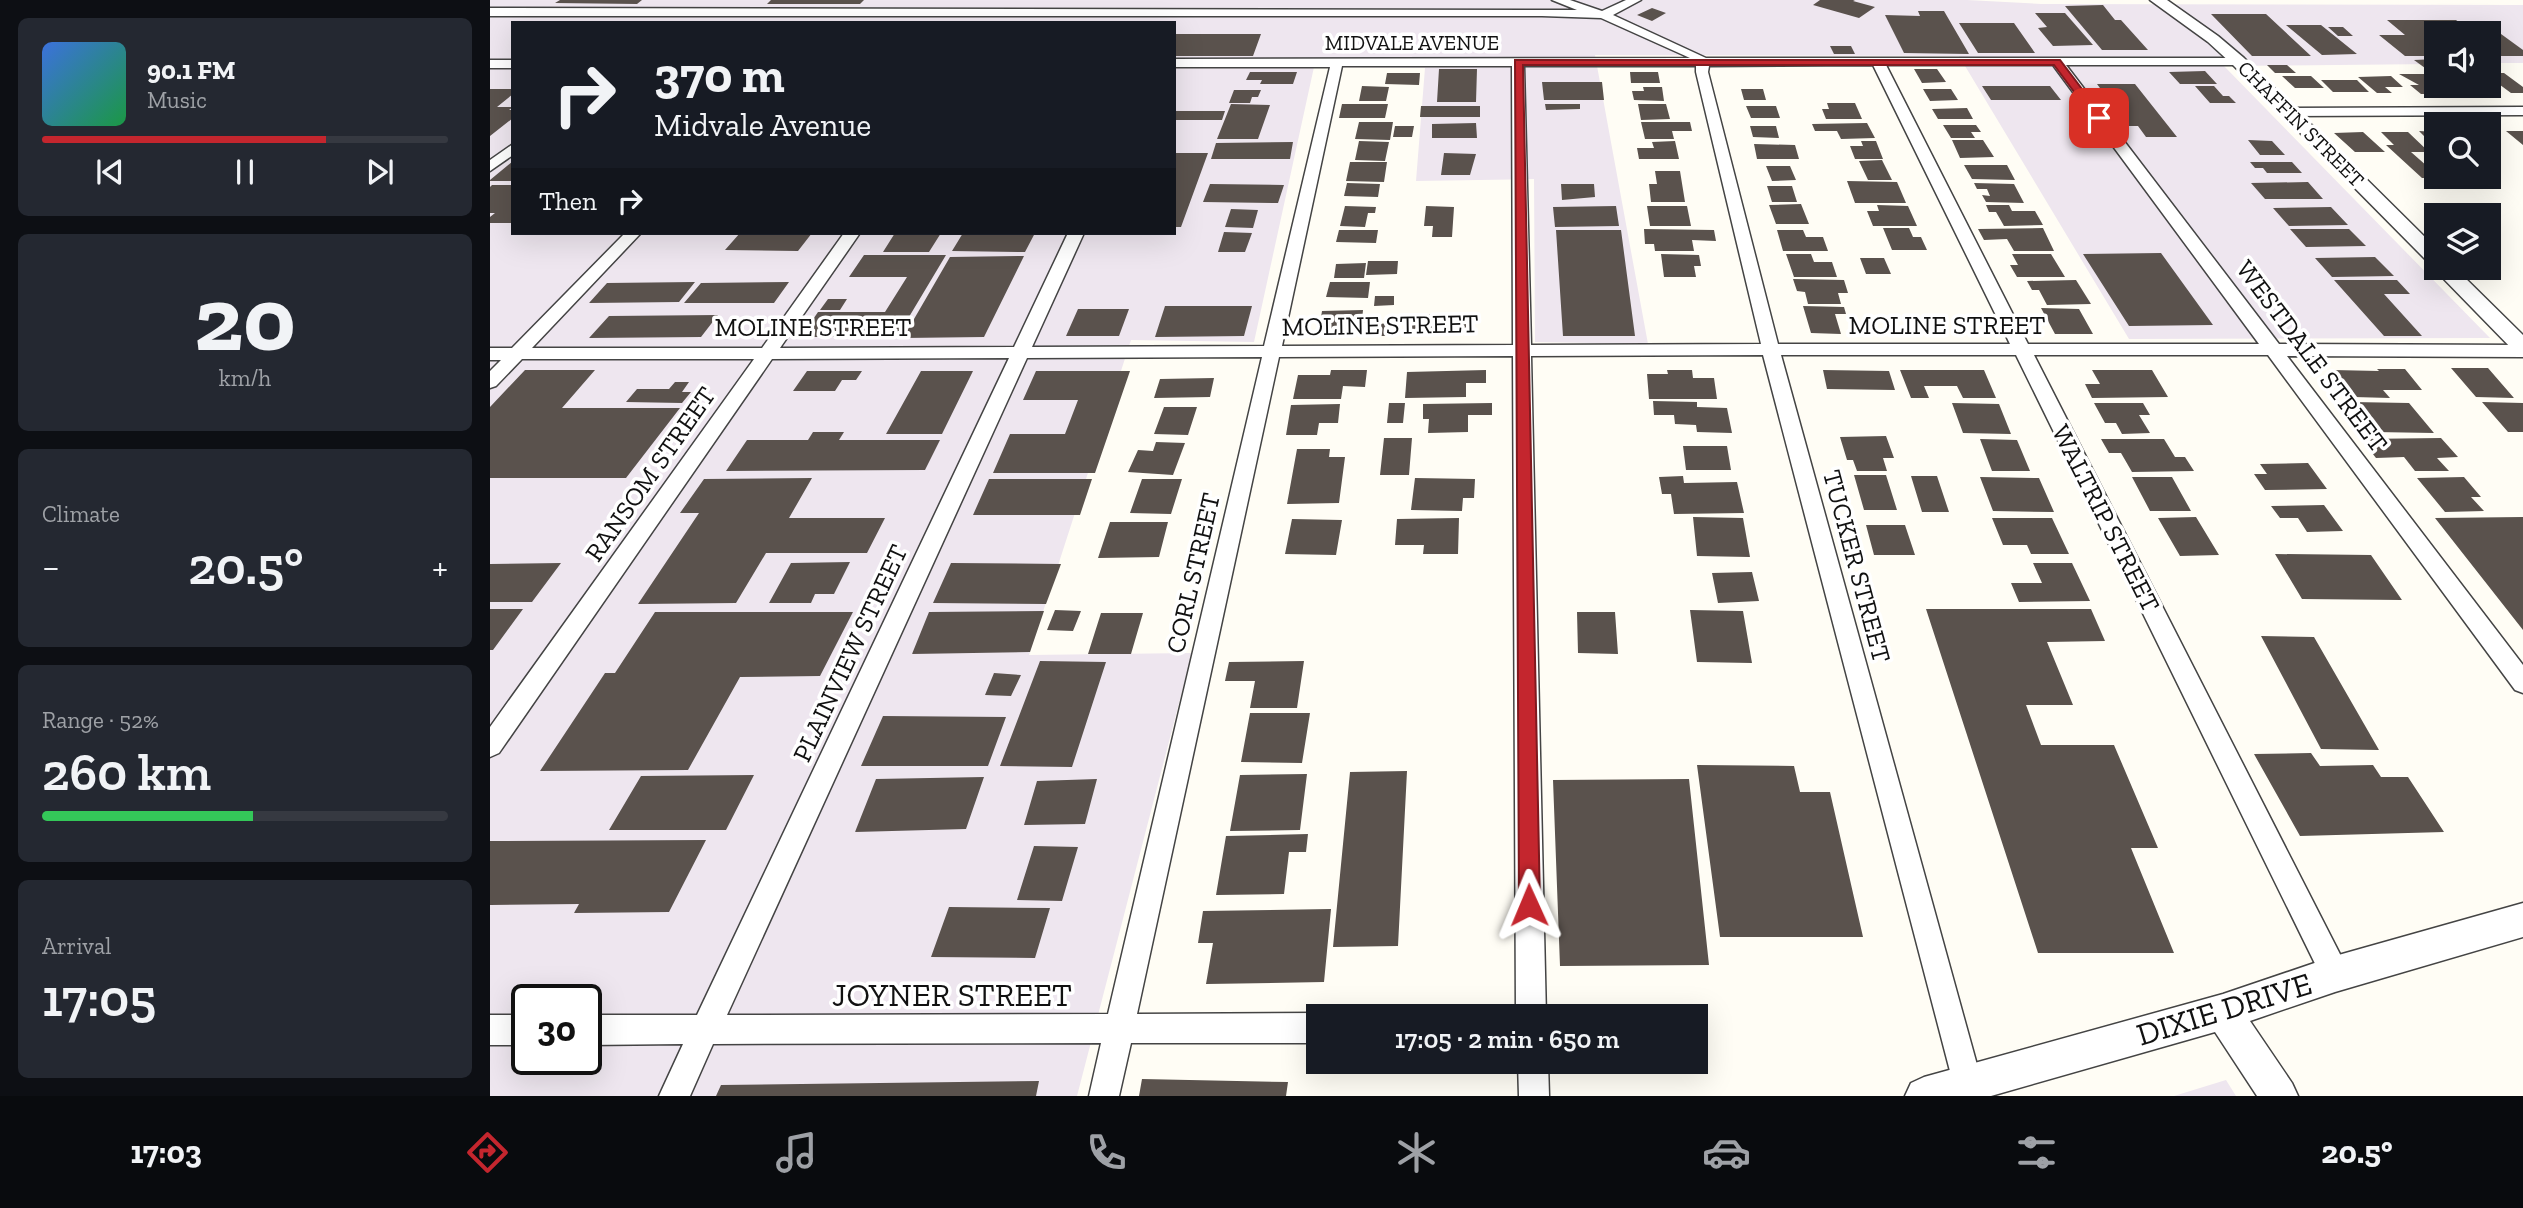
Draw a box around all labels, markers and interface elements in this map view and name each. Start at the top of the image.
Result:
map controls [2424,21,2501,280]
button: sound [2424,21,2501,98]
street label: MIDVALE AVENUE [1325,30,1499,55]
text: 370 m [654,46,785,105]
icon: right [539,49,630,140]
text: 90.1 FM [147,54,235,86]
street label: CHAFFIN STREET [2233,55,2370,192]
text: Music [147,86,207,114]
pin [2069,88,2129,148]
icon: arrive [2080,99,2118,137]
text: Midvale Avenue [654,106,871,144]
button: search [2424,112,2501,189]
icon: previous [91,153,129,191]
icon: pause [226,153,264,191]
icon: next [361,153,399,191]
icon: right [611,182,649,220]
text: Then [539,185,597,217]
button: layers [2424,203,2501,280]
street label: WESTDALE STREET [2229,254,2395,458]
text: 20 [194,264,296,373]
street label: MOLINE STREET [1281,307,1479,343]
street label: MOLINE STREET [1849,309,2045,341]
street label: MOLINE STREET [715,311,911,343]
text: km/h [219,364,271,392]
street label: RANSOM STREET [578,380,722,568]
street label: WALTRIP STREET [2045,419,2167,617]
street label: TUCKER STREET [1816,466,1898,666]
street label: CORL STREET [1159,490,1227,656]
text: Climate [42,500,120,528]
text: 20.5° [188,535,304,597]
street label: PLAINVIEW STREET [786,539,914,767]
text: − [42,544,60,590]
text: + [432,544,448,590]
text: Range · 52% [42,706,159,734]
text: 260 km [42,741,211,803]
position arrow [1492,868,1566,942]
text: Arrival [42,932,111,960]
street label: DIXIE DRIVE [2132,964,2316,1054]
text: 17:05 [42,967,156,1029]
street label: JOYNER STREET [832,976,1072,1014]
speed limit sign: 30 [511,984,602,1075]
text: 17:05 · 2 min · 650 m [1395,1023,1619,1055]
icon: directions [463,1128,512,1177]
icon: music [772,1128,821,1177]
icon: phone [1082,1128,1131,1177]
icon: climate [1392,1128,1441,1177]
icon: car [1702,1128,1751,1177]
icon: filters [2012,1128,2061,1177]
text: 17:03 [130,1133,202,1171]
text: 20.5° [2321,1133,2393,1171]

